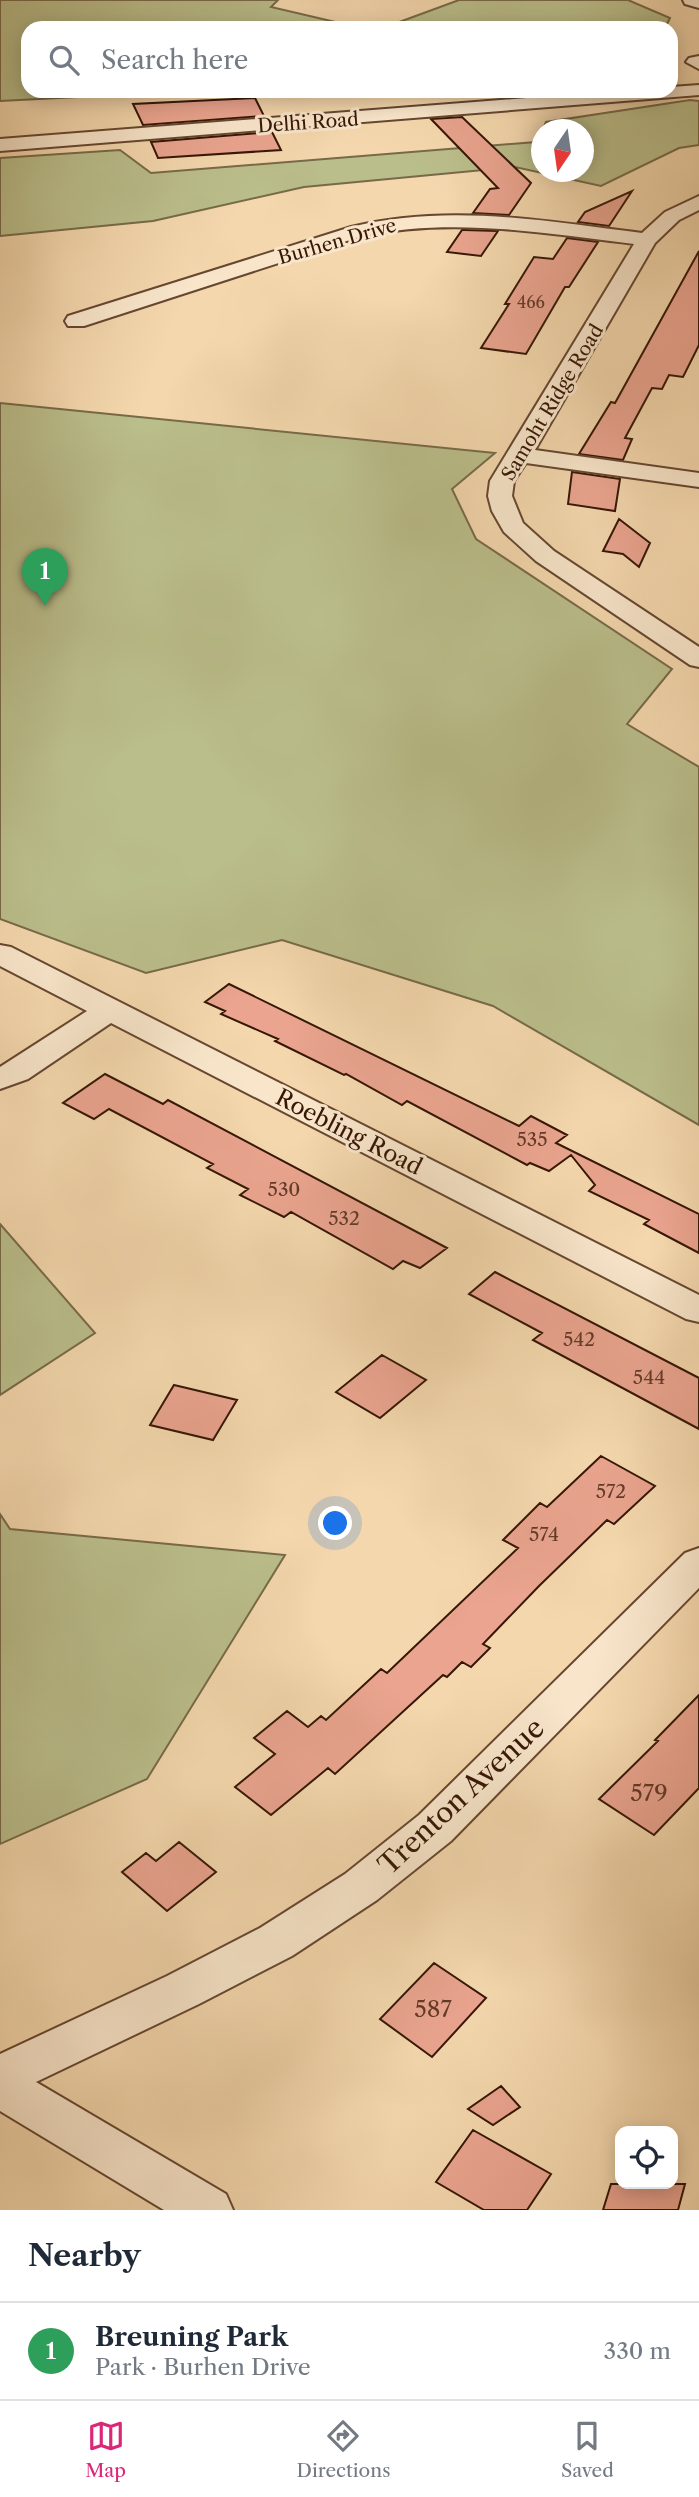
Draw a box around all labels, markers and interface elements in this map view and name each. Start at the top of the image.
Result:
search box [21,21,678,98]
icon: search [45,41,83,79]
text: Search here [101,44,248,76]
street label: Delhi Road [257,107,360,138]
north arrow [531,119,594,182]
street label: Burhen Drive [275,214,399,269]
house number: 466 [517,292,545,312]
street label: Samoht Ridge Road [497,320,608,485]
pin: 1 [22,548,68,606]
street label: Roebling Road [271,1083,427,1181]
house number: 535 [516,1128,548,1151]
house number: 530 [268,1178,300,1201]
house number: 532 [328,1207,360,1230]
house number: 542 [563,1328,595,1351]
house number: 544 [633,1366,665,1389]
house number: 572 [596,1480,626,1503]
your location [318,1506,352,1540]
house number: 574 [529,1523,559,1546]
street label: Trenton Avenue [371,1710,551,1882]
house number: 579 [630,1779,668,1807]
house number: 587 [414,1995,452,2023]
map controls [615,2126,678,2189]
button: locate [615,2126,678,2189]
text: Nearby [28,2237,141,2274]
text: Breuning Park [95,2321,288,2353]
text: 1 [46,2337,56,2365]
text: 330 m [604,2337,671,2365]
text: Park · Burhen Drive [95,2353,311,2381]
tab: Map [85,2417,126,2482]
tab: Directions [297,2417,390,2482]
tab: Saved [561,2417,614,2482]

